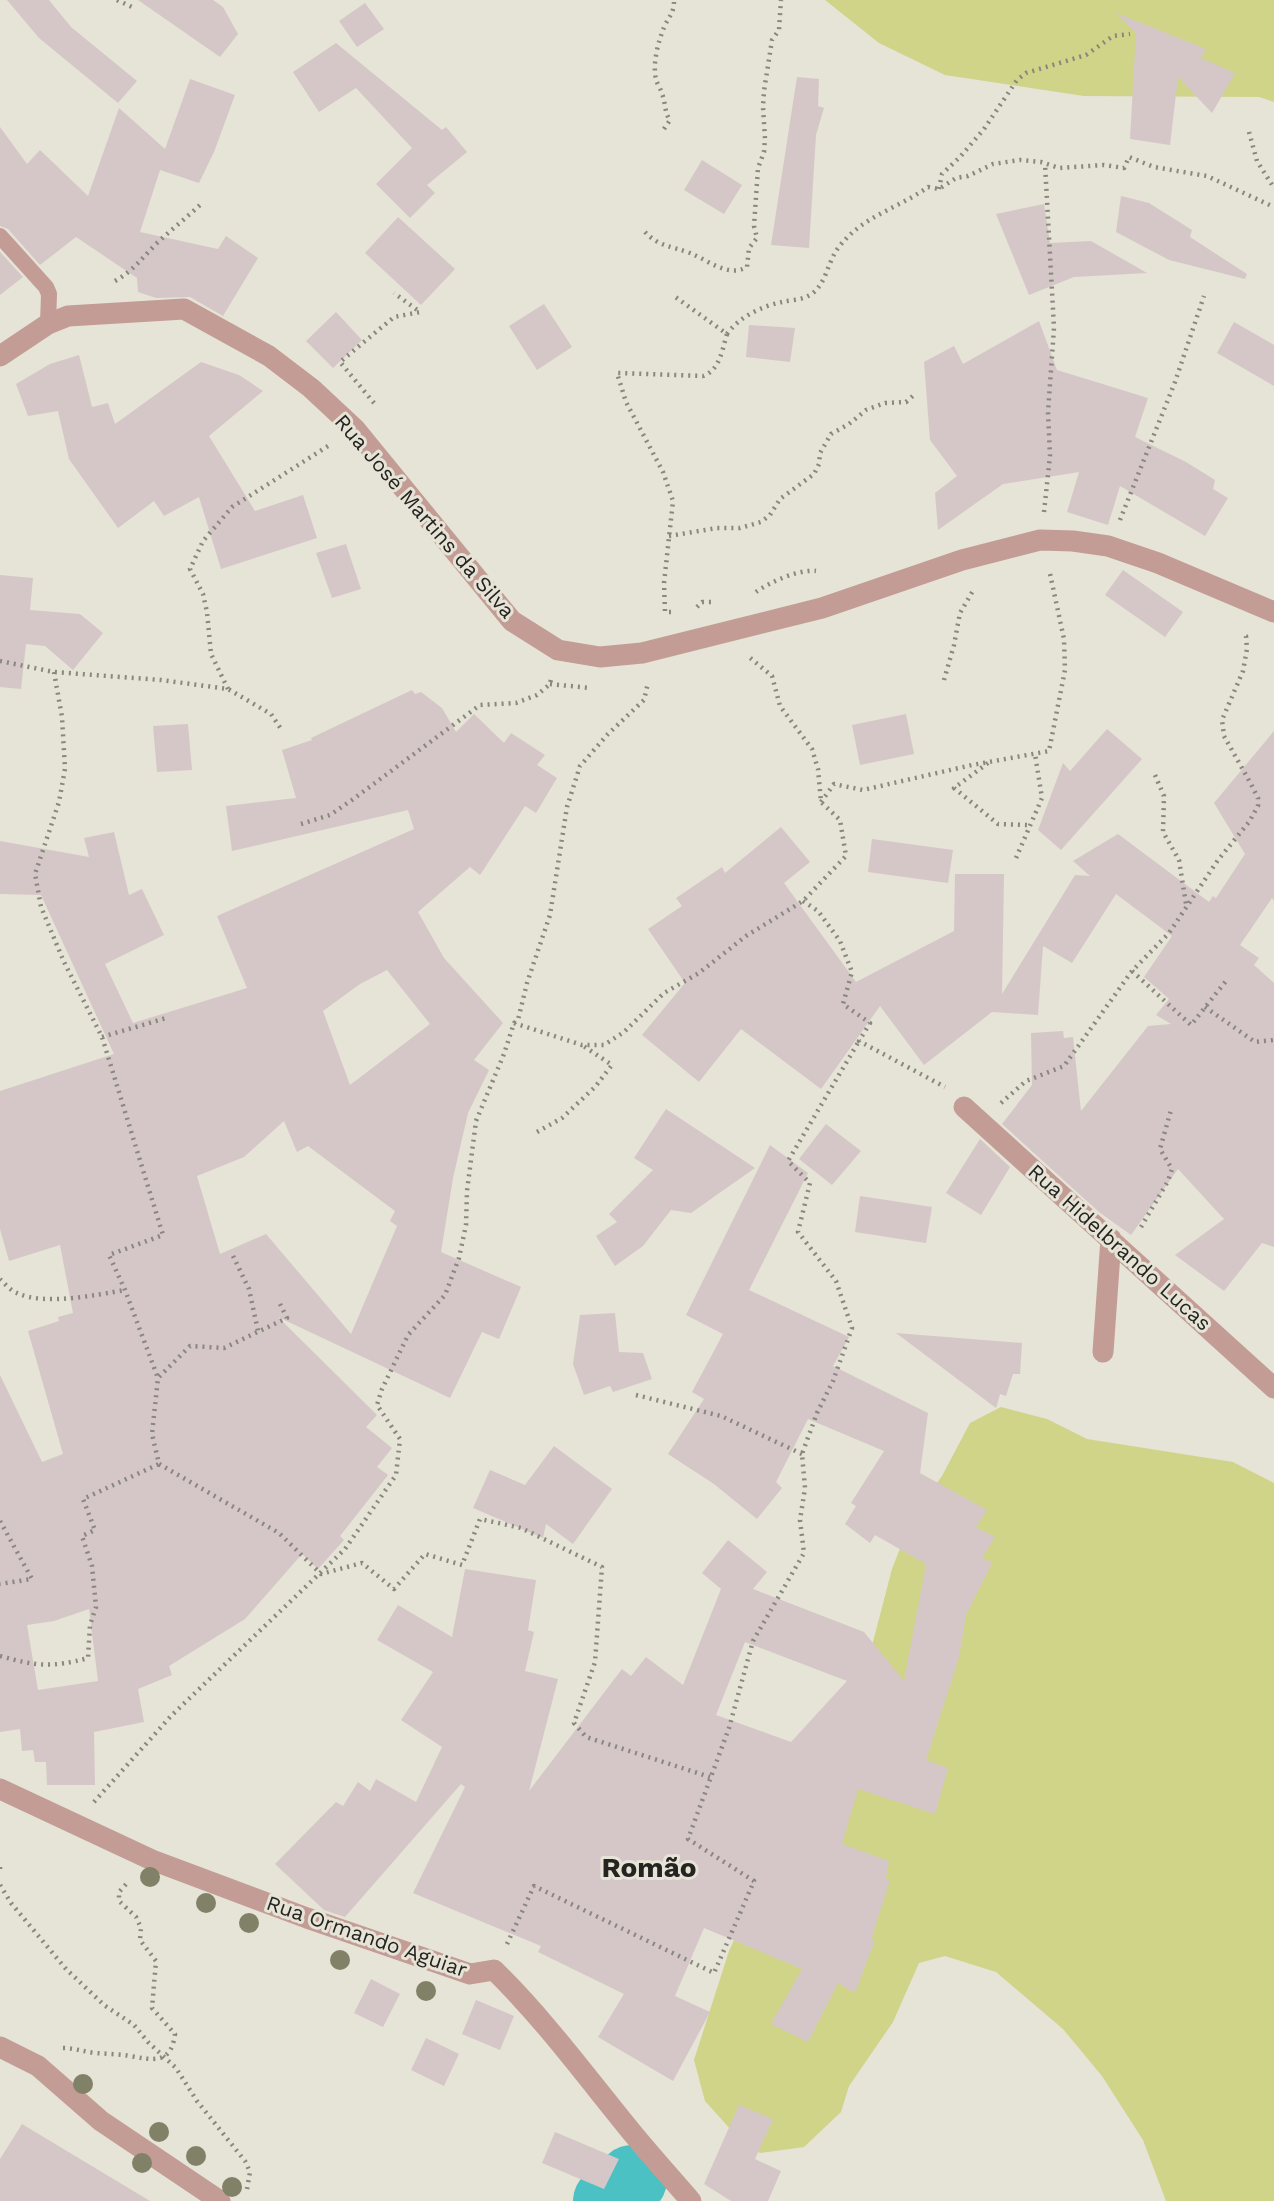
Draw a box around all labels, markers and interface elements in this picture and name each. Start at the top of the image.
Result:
street label: Rua José Martins da Silva [330,409,520,623]
street label: Rua Hidelbrando Lucas [1023,1158,1217,1336]
district label: Romão [601,1851,697,1884]
street label: Rua Ormando Aguiar [263,1890,471,1982]

